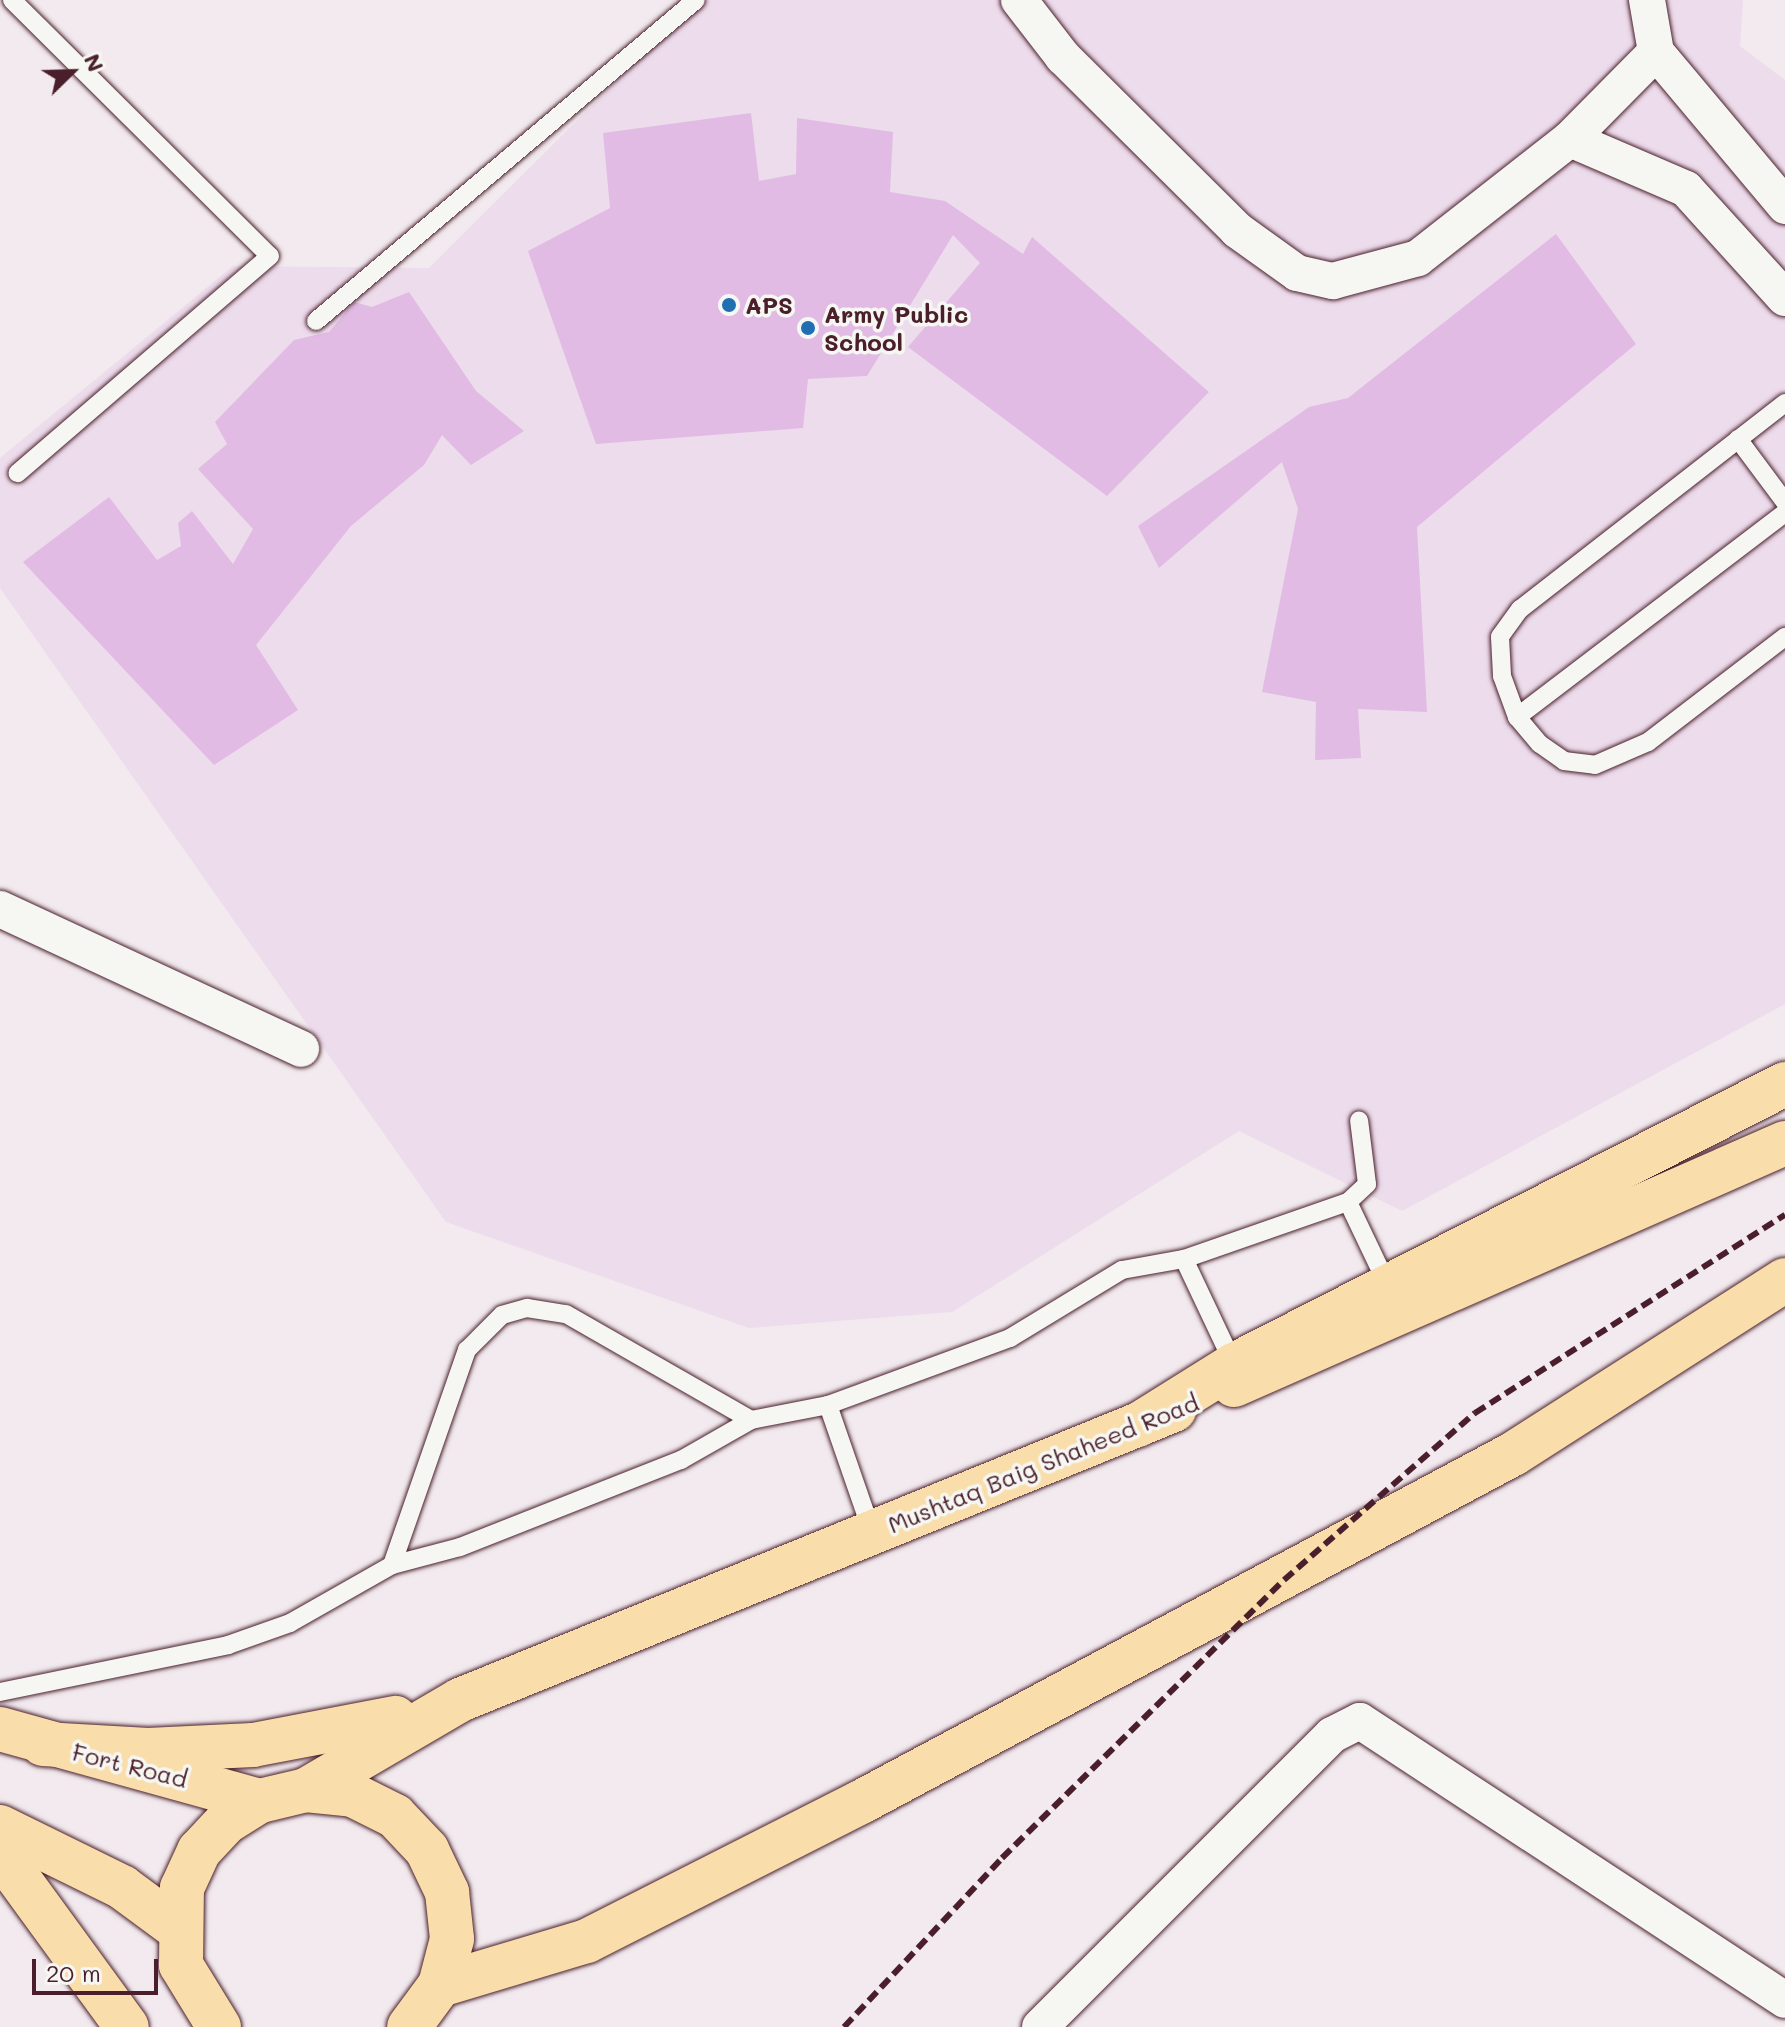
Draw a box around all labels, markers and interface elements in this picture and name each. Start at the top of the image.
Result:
north arrow [32,32,112,112]
text: N [78,49,111,76]
place label: APS [745,291,793,319]
marker: APS [720,296,738,314]
place label: Army Public School [824,300,968,356]
marker: Army Public School [799,319,817,337]
street label: Mushtaq Baig Shaheed Road [883,1387,1203,1539]
street label: Fort Road [69,1737,191,1793]
scale bar [36,1943,162,1993]
text: 20 m [46,1957,101,1988]

